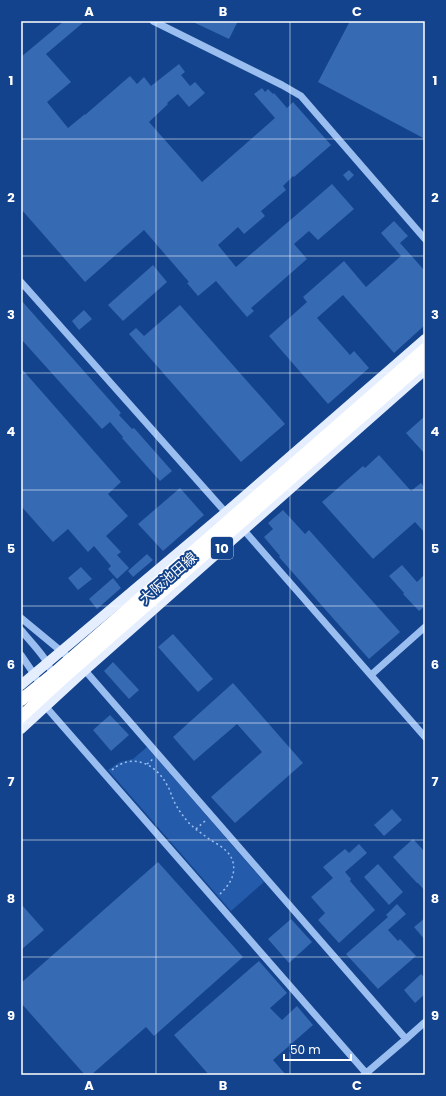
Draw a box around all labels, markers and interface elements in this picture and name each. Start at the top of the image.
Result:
text: A [84,2,94,21]
text: B [219,2,228,21]
text: C [352,2,362,21]
text: 1 [9,71,13,90]
text: 1 [433,71,437,90]
text: 2 [7,188,15,207]
text: 2 [431,188,439,207]
text: 3 [7,305,15,324]
text: 3 [431,305,439,324]
text: 4 [7,422,16,441]
text: 4 [431,422,440,441]
road number: 10 [211,537,233,559]
text: 5 [7,539,15,558]
text: 5 [431,539,439,558]
street label: 大阪池田線 [135,547,201,609]
text: 6 [7,655,15,674]
text: 6 [431,655,439,674]
text: 7 [8,772,15,791]
text: 7 [432,772,439,791]
text: 8 [7,889,15,908]
text: 8 [431,889,439,908]
text: 9 [7,1006,15,1025]
text: 9 [431,1006,439,1025]
scale bar [284,1036,351,1062]
text: 50 m [290,1041,321,1058]
text: A [84,1076,94,1095]
text: B [219,1076,228,1095]
text: C [352,1076,362,1095]

